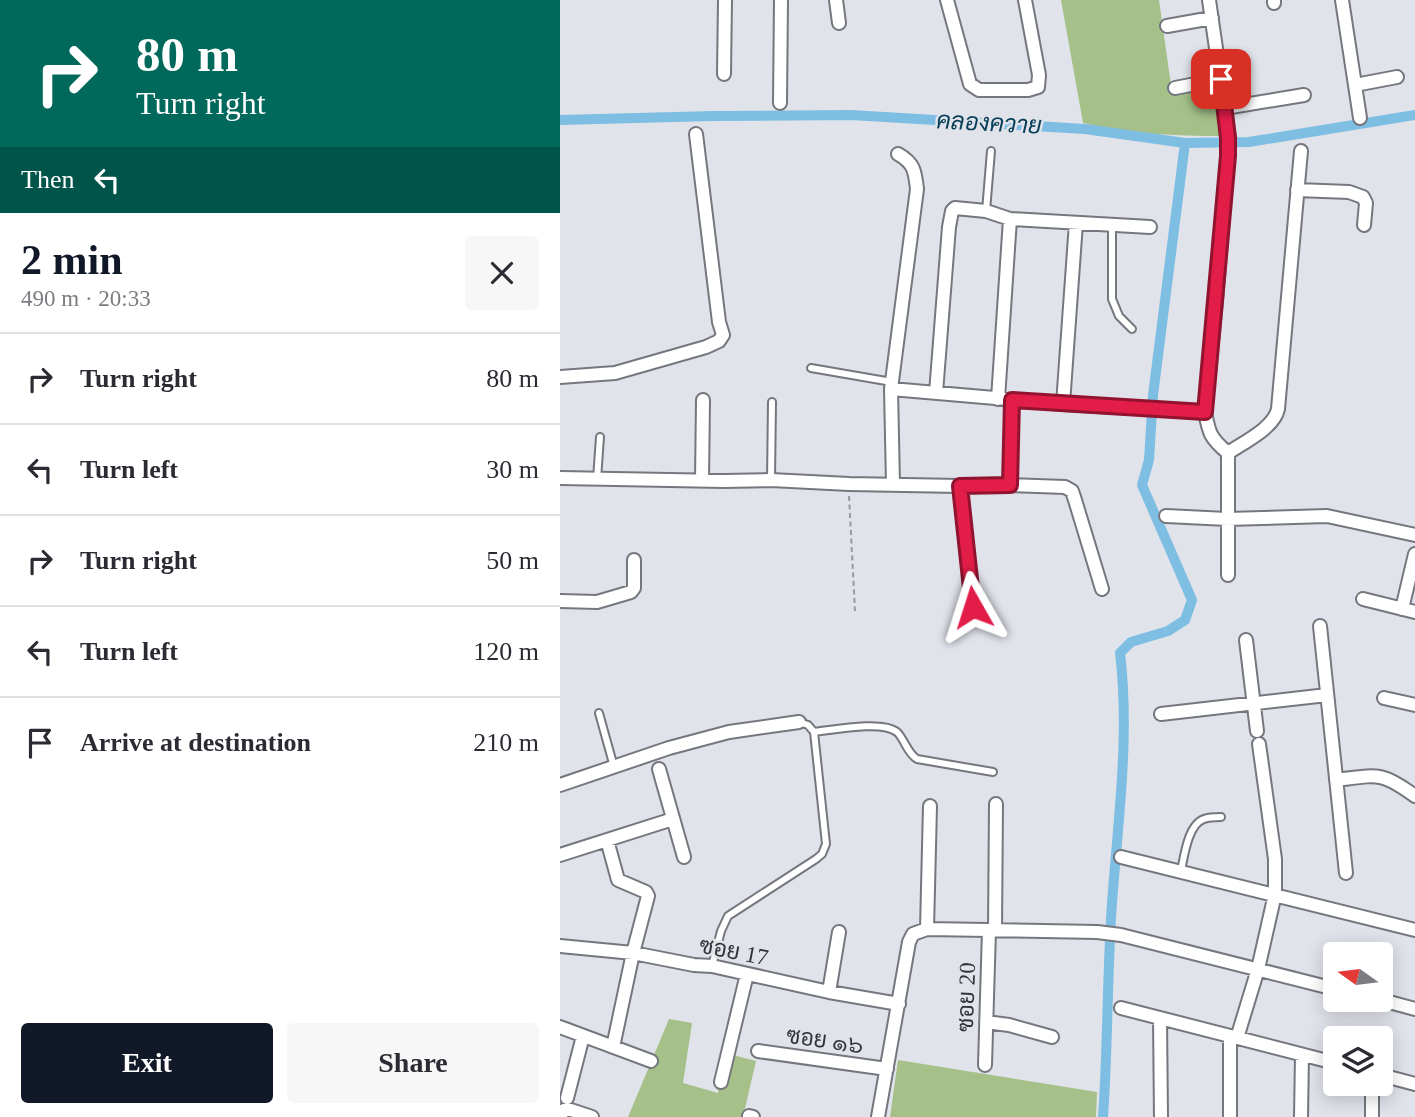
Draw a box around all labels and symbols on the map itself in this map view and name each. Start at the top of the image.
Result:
pin [1191,49,1251,109]
water label: คลองควาย [936,107,1043,139]
position arrow [936,570,1010,644]
street label: ซอย 17 [697,933,770,970]
north arrow [1323,942,1393,1012]
street label: ซอย 20 [953,962,980,1032]
street label: ซอย ๑๖ [785,1023,865,1058]

